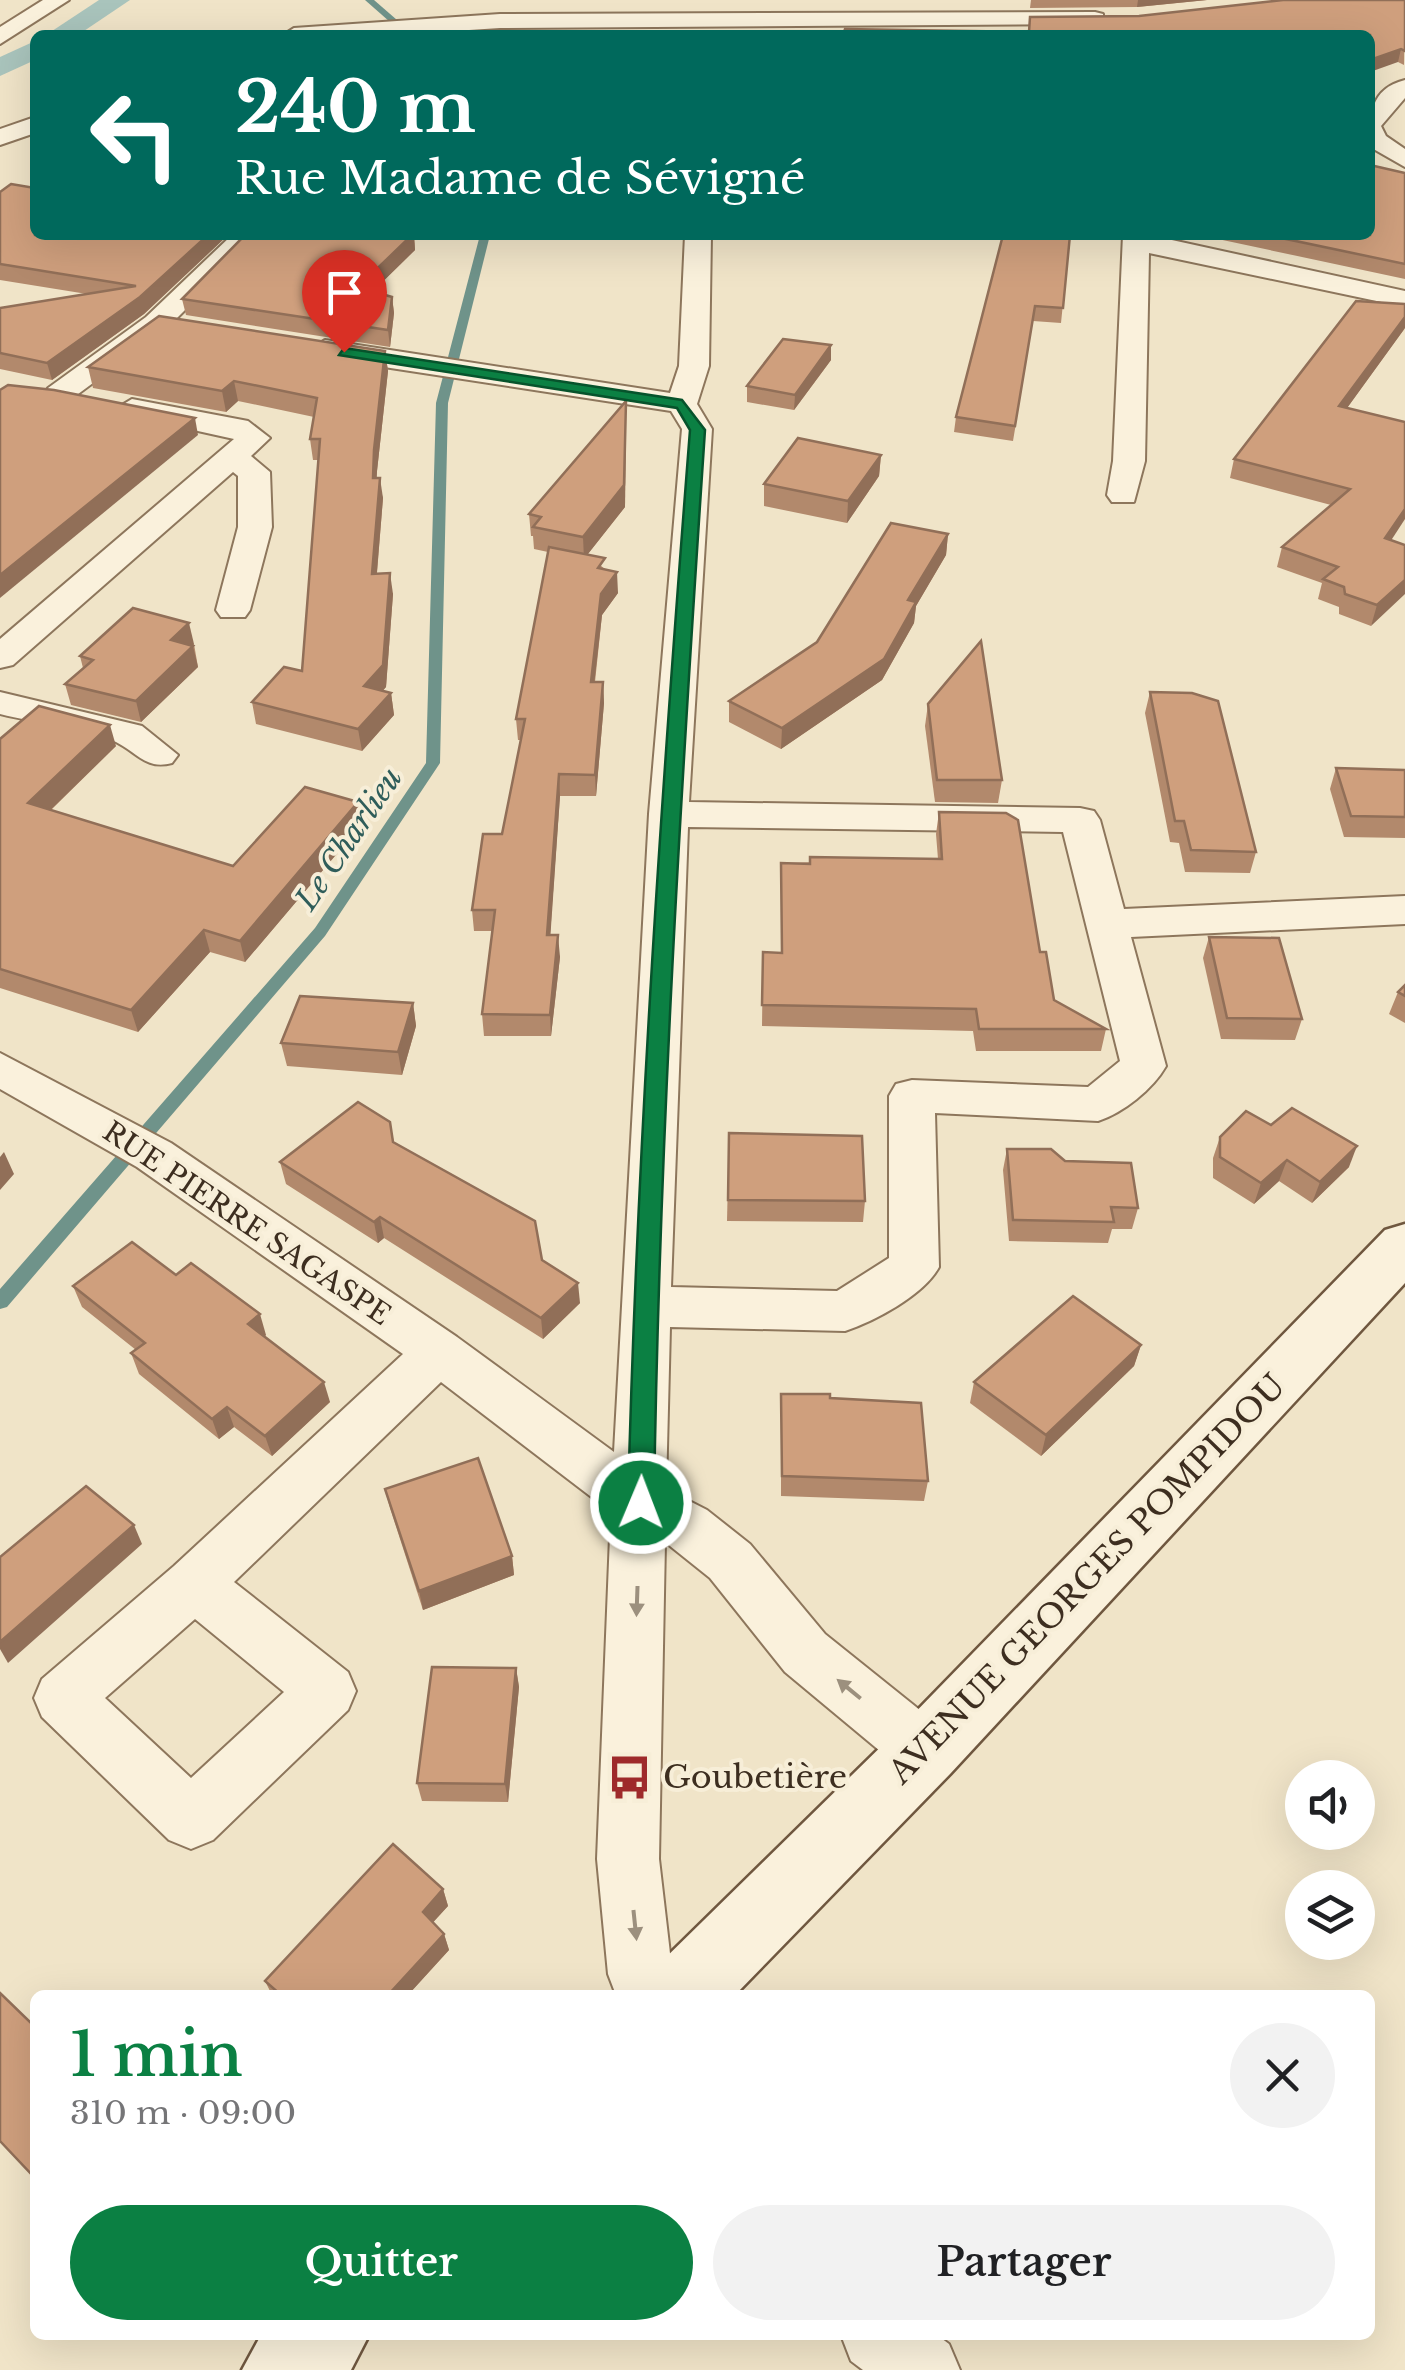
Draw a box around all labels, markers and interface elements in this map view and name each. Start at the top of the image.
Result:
text: 240 m [235,64,476,151]
icon: left [70,70,200,200]
text: Rue Madame de Sévigné [235,150,805,206]
pin [302,250,387,353]
icon: arrive [317,265,372,320]
water label: Le Charlieu [287,760,410,918]
street label: RUE PIERRE SAGASPE [96,1114,397,1333]
street label: AVENUE GEORGES POMPIDOU [880,1366,1294,1793]
position arrow [589,1451,693,1555]
one-way arrow [629,1585,645,1617]
one-way arrow [837,1679,862,1700]
bus stop icon: Goubetière [606,1753,654,1801]
place label: Goubetière [663,1757,847,1797]
map controls [1285,1760,1375,1960]
button: sound [1285,1760,1375,1850]
button: layers [1285,1870,1375,1960]
one-way arrow [628,1910,644,1942]
text: 1 min [70,2018,243,2092]
button: close [1230,2023,1335,2128]
text: 310 m · 09:00 [70,2093,296,2133]
button: Quitter [70,2205,693,2320]
button: Partager [713,2205,1335,2320]

